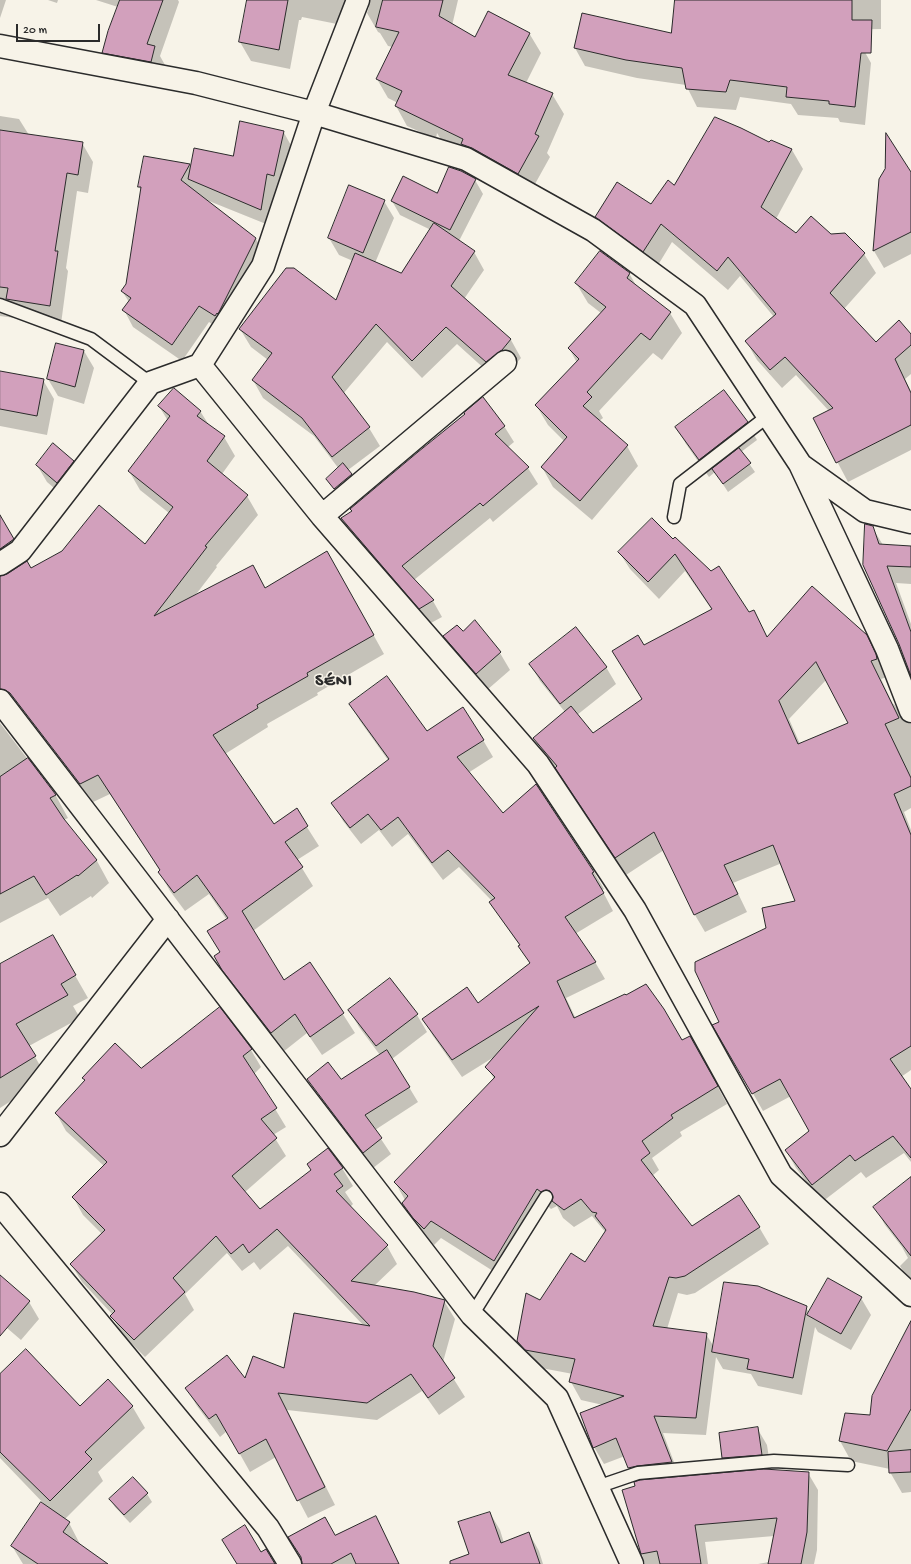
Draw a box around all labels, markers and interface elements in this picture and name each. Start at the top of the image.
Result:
scale bar [18,16,102,42]
text: 20 m [23,24,47,38]
district label: SÉNI [315,672,353,692]

